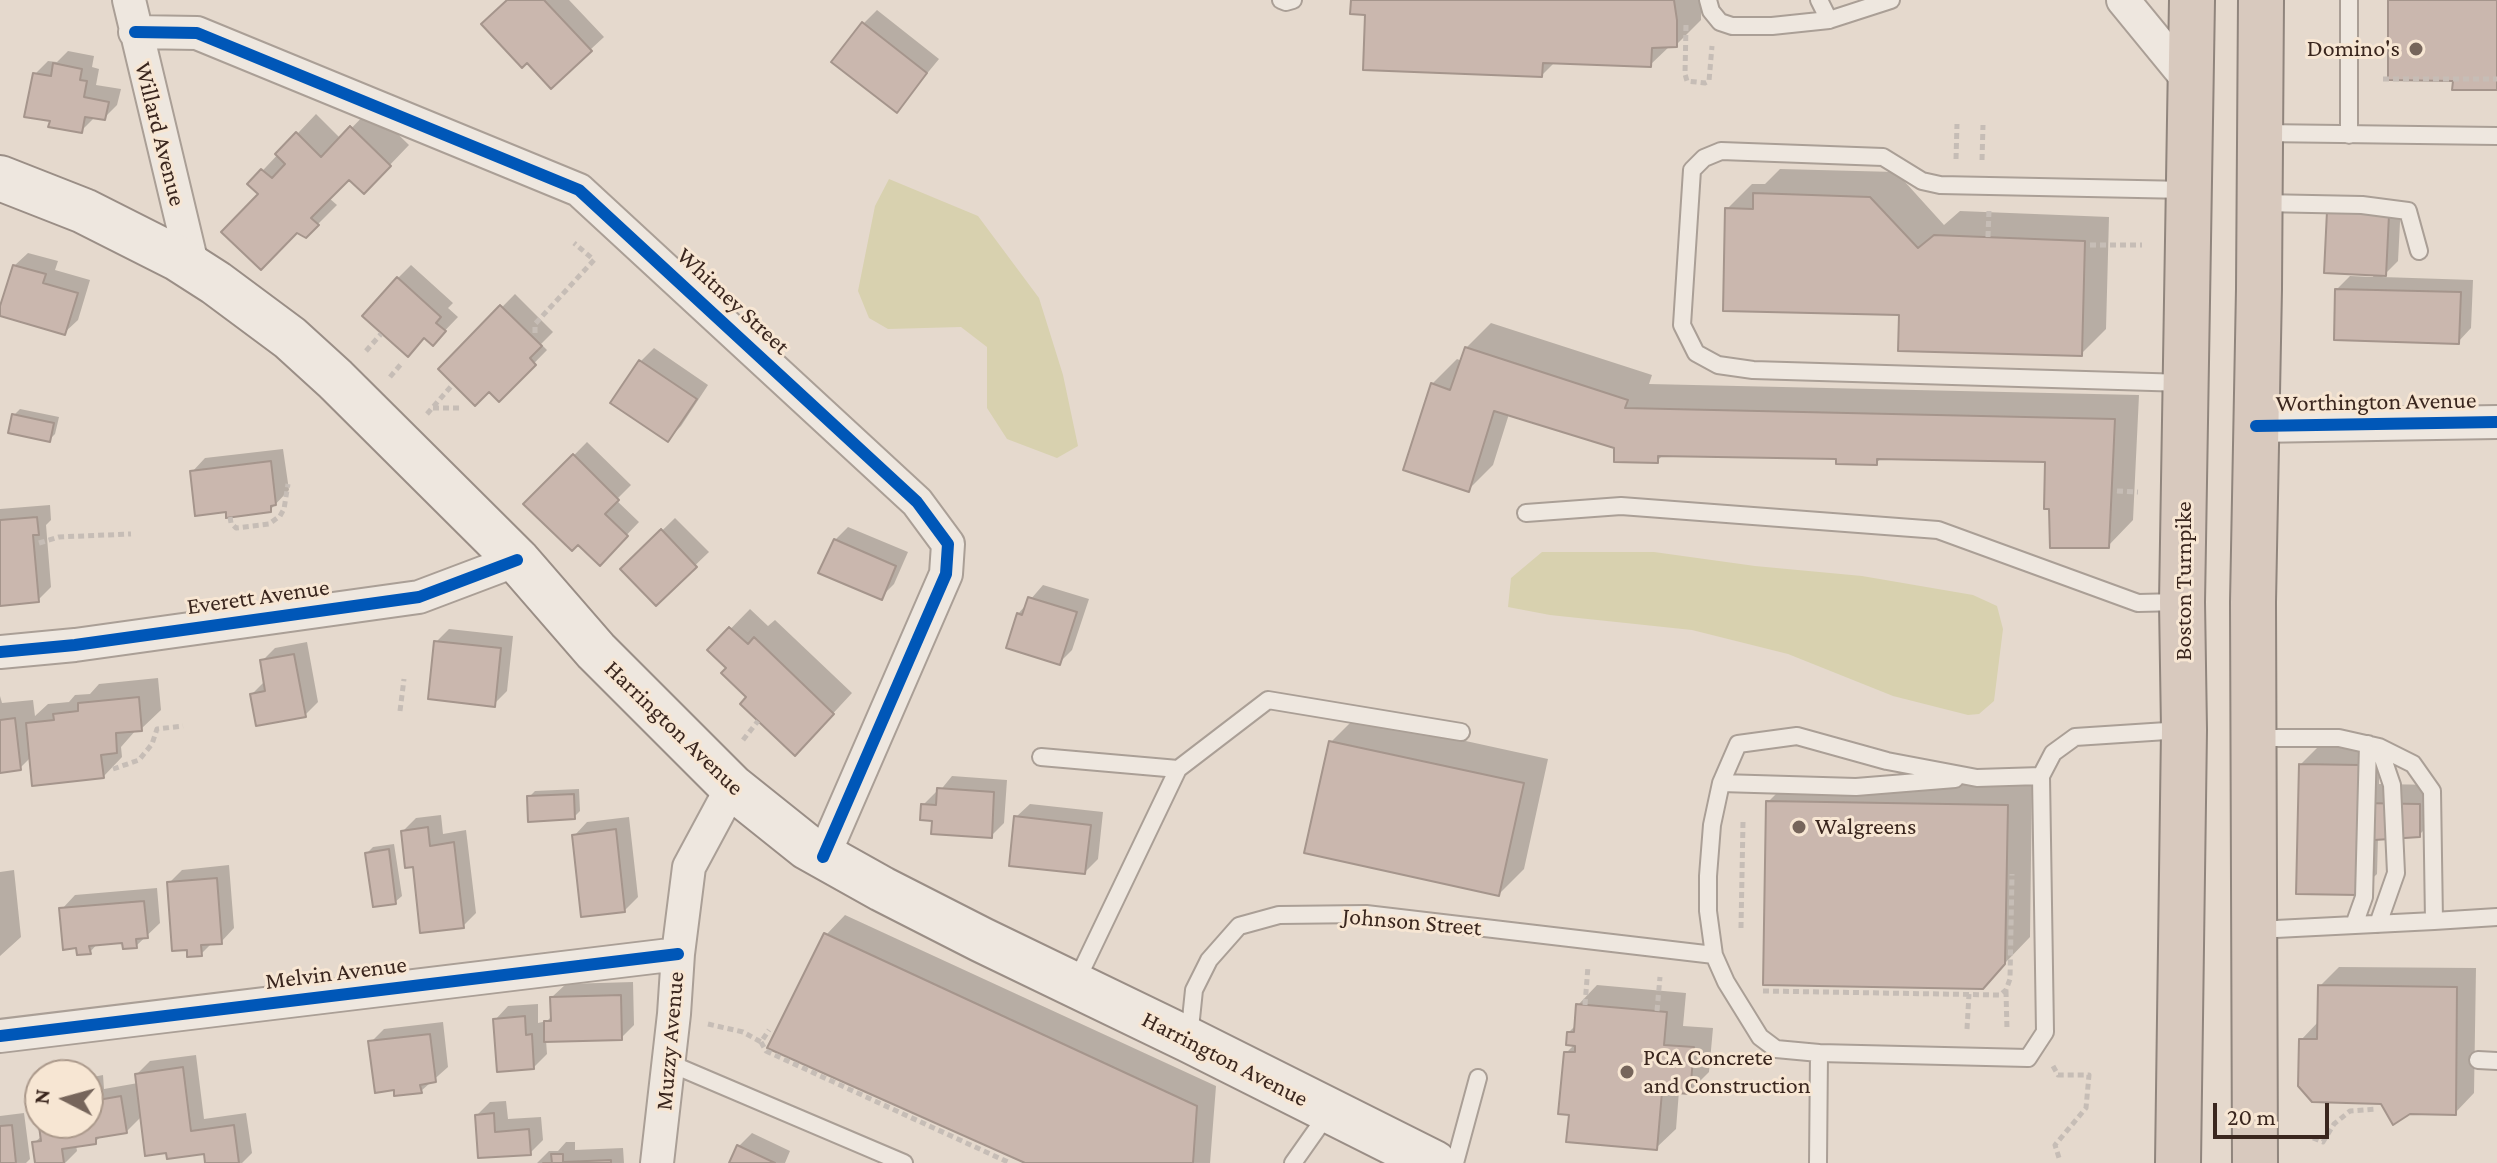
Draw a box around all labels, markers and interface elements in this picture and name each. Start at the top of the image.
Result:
place label: Domino's [2307,35,2400,63]
marker: Domino's [2407,40,2425,58]
street label: Willard Avenue [128,59,192,209]
street label: Whitney Street [670,241,796,361]
street label: Worthington Avenue [2275,386,2477,418]
street label: Boston Turnpike [2170,501,2198,661]
street label: Everett Avenue [185,573,331,621]
street label: Harrington Avenue [598,654,750,802]
place label: Walgreens [1815,813,1916,841]
marker: Walgreens [1790,818,1808,836]
street label: Johnson Street [1341,902,1483,942]
street label: Melvin Avenue [264,950,408,996]
street label: Muzzy Avenue [650,970,690,1112]
street label: Harrington Avenue [1137,1005,1313,1113]
place label: PCA Concrete and Construction [1643,1044,1811,1100]
north arrow [24,1059,104,1139]
marker: PCA Concrete and Construction [1618,1063,1636,1081]
scale bar [2217,1087,2333,1137]
text: N [28,1088,55,1105]
text: 20 m [2227,1103,2276,1130]

